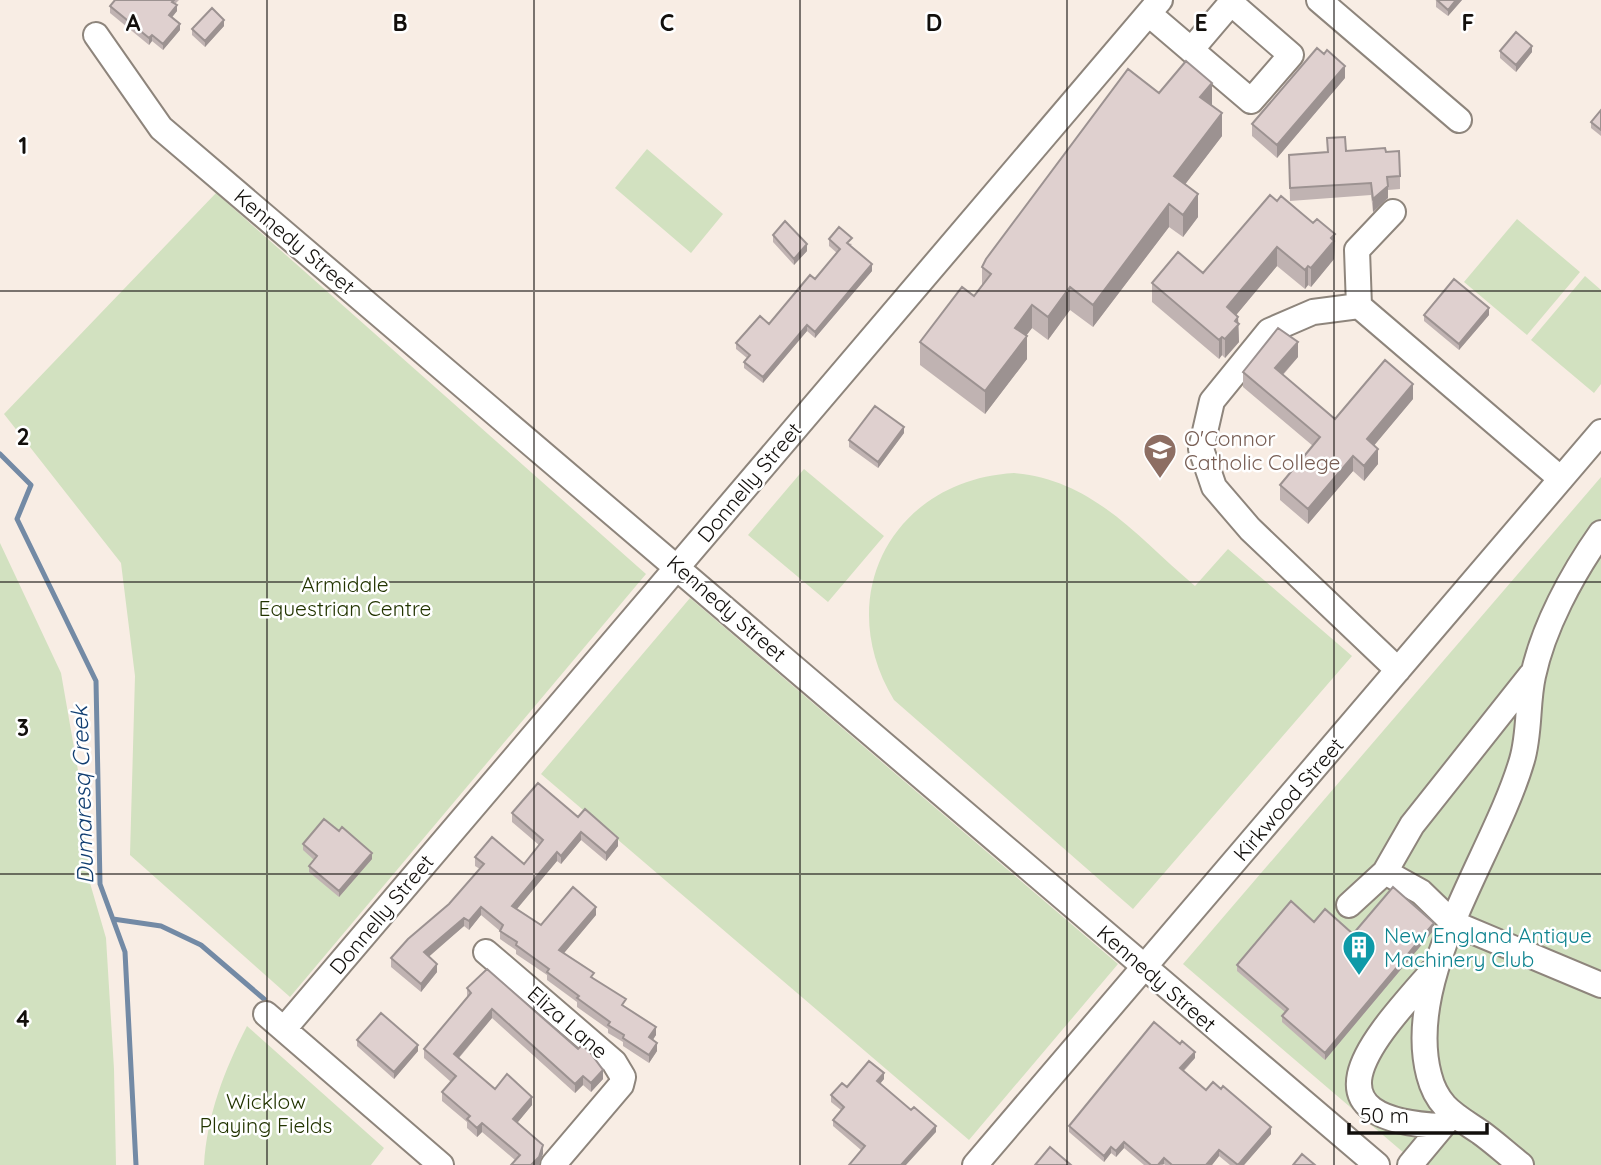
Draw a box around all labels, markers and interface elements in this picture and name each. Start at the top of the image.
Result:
text: A [126,8,141,37]
text: B [392,8,408,37]
text: C [660,8,674,37]
text: D [926,8,942,37]
text: E [1194,8,1208,37]
text: F [1462,8,1474,37]
text: 1 [19,131,27,160]
street label: Kennedy Street [229,183,361,299]
street label: Donnelly Street [691,417,807,547]
text: 2 [16,422,30,451]
place label: O'Connor Catholic College [1184,425,1340,475]
school or university icon: O'Connor Catholic College [1141,431,1179,480]
street label: Kennedy Street [662,549,792,667]
park label: Armidale Equestrian Centre [259,571,431,621]
water label: Dumaresq Creek [64,704,100,885]
text: 3 [17,713,29,742]
street label: Kirkwood Street [1227,732,1349,866]
street label: Donnelly Street [323,849,439,979]
street label: Kennedy Street [1092,919,1222,1037]
place label: New England Antique Machinery Club [1384,922,1592,972]
building icon: New England Antique Machinery Club [1340,928,1378,977]
street label: Eliza Lane [523,980,613,1064]
text: 4 [16,1004,30,1033]
park label: Wicklow Playing Fields [200,1088,332,1138]
scale bar [1349,1092,1487,1136]
text: 50 m [1360,1102,1409,1128]

